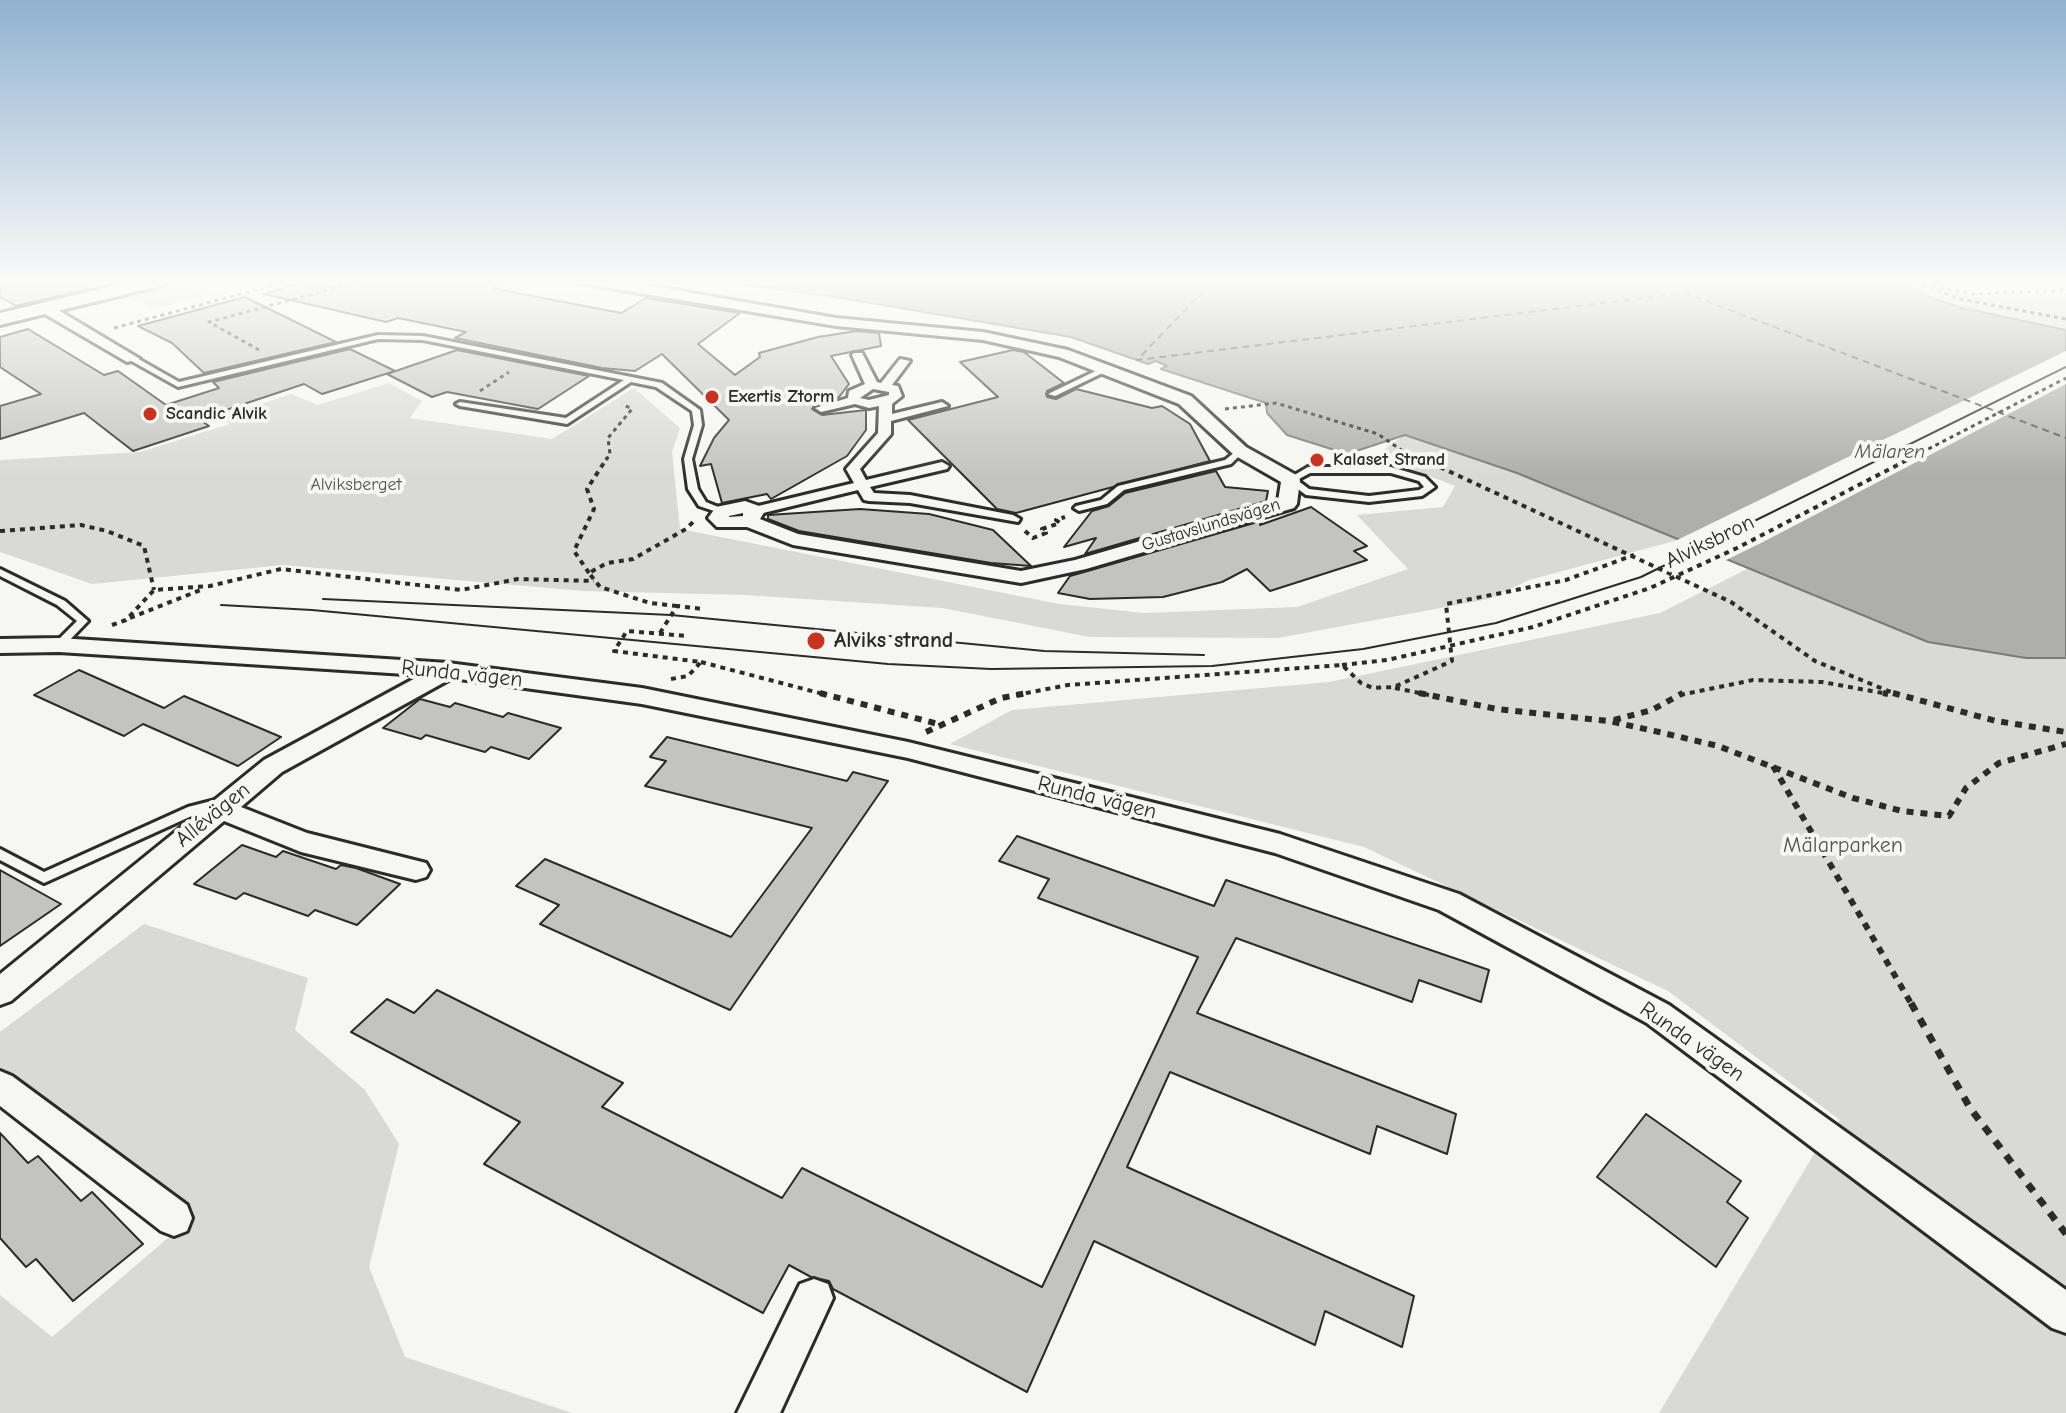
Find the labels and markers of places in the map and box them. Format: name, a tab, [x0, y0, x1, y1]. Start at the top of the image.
place label: Exertis Ztorm	[728, 386, 834, 408]
marker: Exertis Ztorm	[703, 388, 721, 406]
place label: Scandic Alvik	[166, 403, 267, 425]
marker: Scandic Alvik	[141, 405, 159, 423]
place label: Kalaset Strand	[1333, 449, 1445, 471]
marker: Kalaset Strand	[1308, 451, 1326, 469]
place label: Alviks strand	[834, 628, 953, 654]
marker: Alviks strand	[805, 630, 827, 652]

